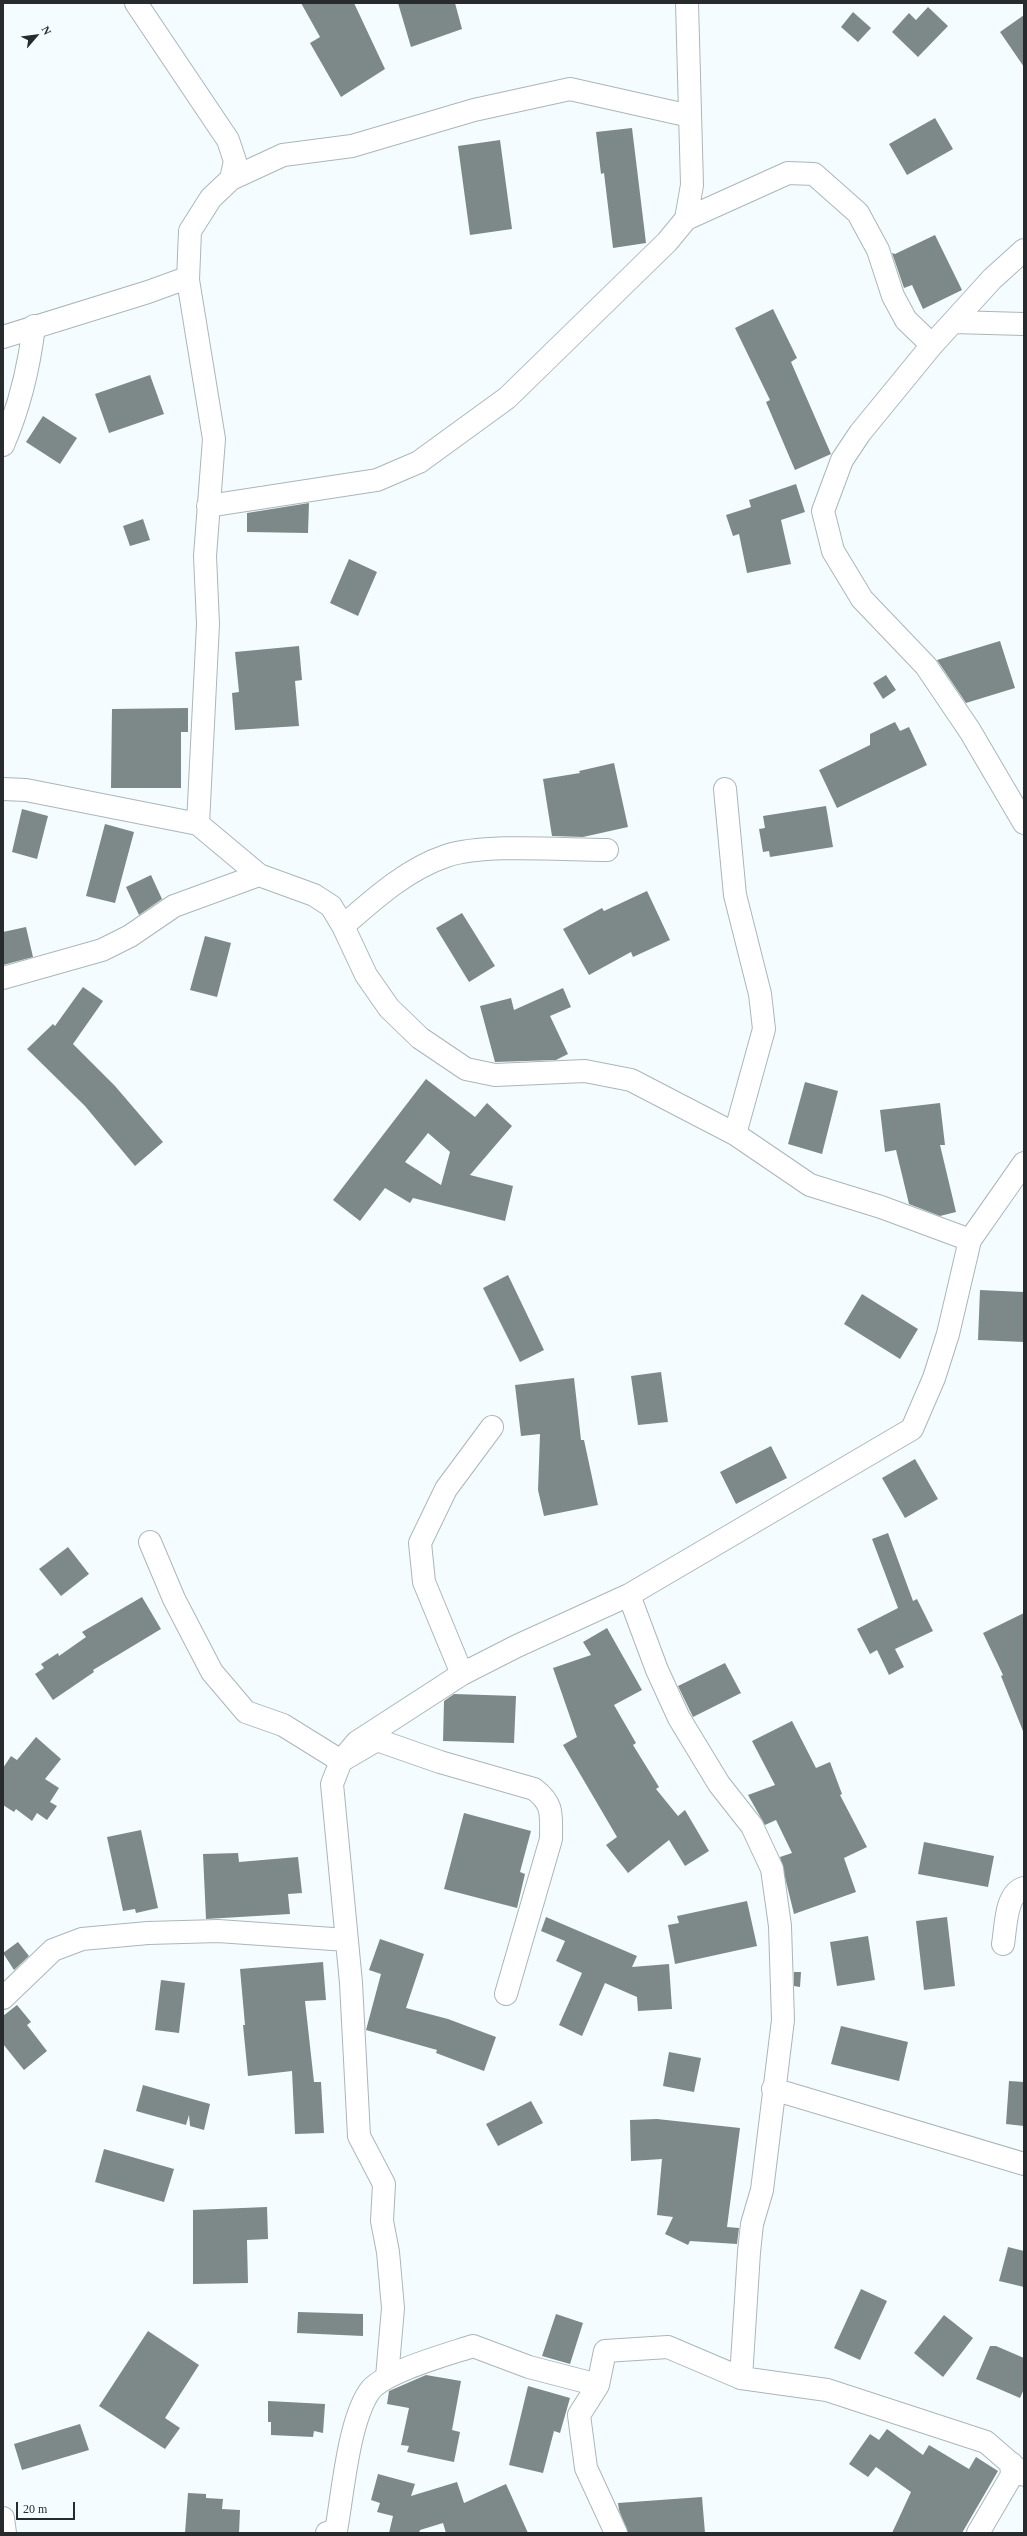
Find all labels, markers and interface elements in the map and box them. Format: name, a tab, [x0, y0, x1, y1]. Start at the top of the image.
north arrow	[16, 16, 56, 56]
text: N	[39, 24, 54, 37]
scale bar	[18, 2494, 77, 2520]
text: 20 m	[23, 2502, 47, 2516]

